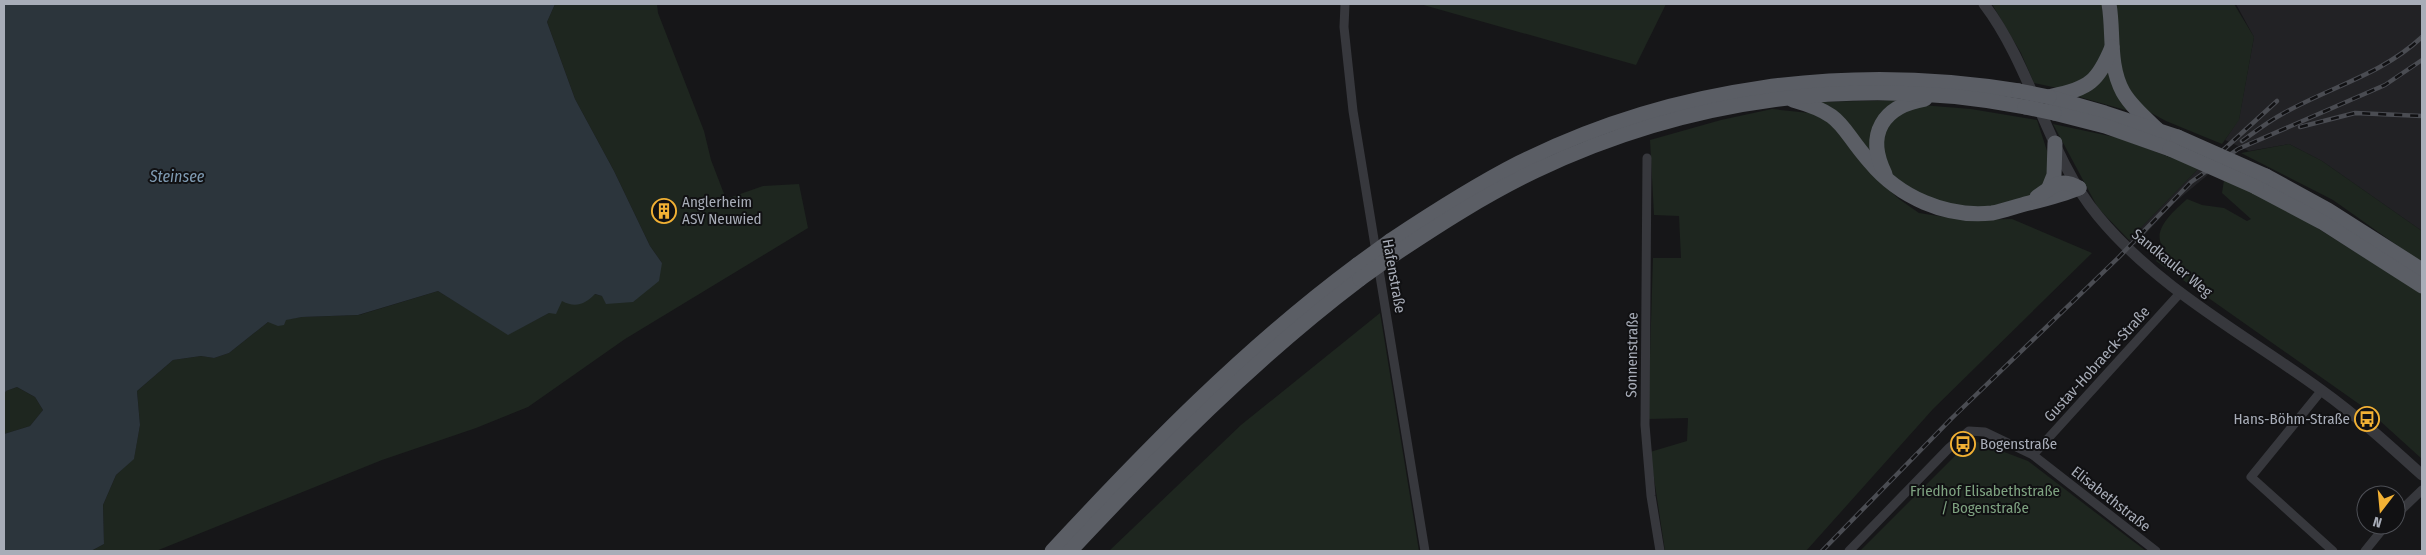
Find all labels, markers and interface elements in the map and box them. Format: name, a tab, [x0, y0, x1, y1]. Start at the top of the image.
water label: Steinsee	[149, 167, 205, 186]
place label: Anglerheim ASV Neuwied	[682, 193, 762, 228]
building icon: Anglerheim ASV Neuwied	[651, 198, 677, 224]
street label: Sandkauler Weg	[2128, 225, 2216, 301]
street label: Hafenstraße	[1379, 237, 1409, 315]
street label: Gustav-Hobraeck-Straße	[2040, 303, 2154, 425]
street label: Sonnenstraße	[1622, 312, 1642, 398]
bus stop icon: Hans-Böhm-Straße	[2354, 406, 2380, 432]
place label: Hans-Böhm-Straße	[2233, 410, 2350, 428]
bus stop icon: Bogenstraße	[1950, 431, 1976, 457]
place label: Bogenstraße	[1980, 435, 2057, 453]
street label: Elisabethstraße	[2068, 463, 2154, 535]
park label: Friedhof Elisabethstraße / Bogenstraße	[1910, 482, 2060, 517]
north arrow	[2356, 485, 2406, 535]
text: N	[2371, 513, 2384, 531]

